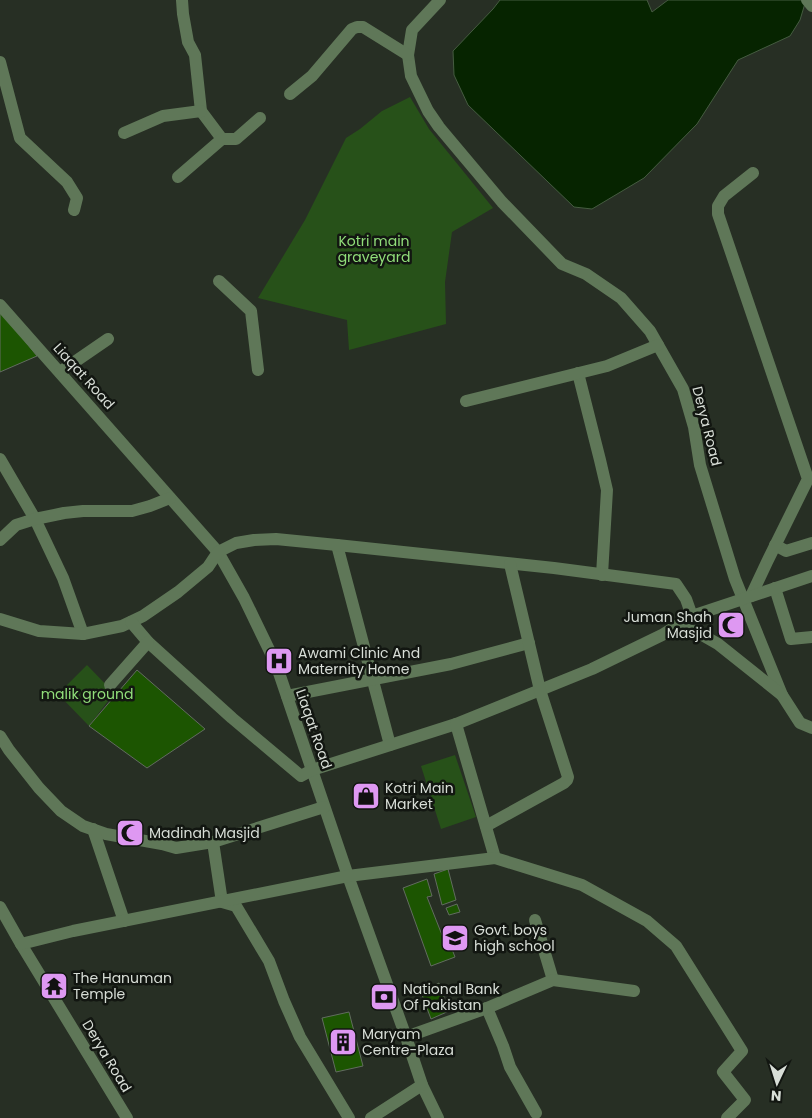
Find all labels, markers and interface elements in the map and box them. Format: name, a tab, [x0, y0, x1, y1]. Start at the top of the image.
park label: Kotri main graveyard	[338, 231, 410, 267]
street label: Liaqat Road	[49, 338, 119, 414]
street label: Derya Road	[687, 384, 727, 468]
place label: Juman Shah Masjid	[623, 607, 712, 643]
mosque icon: Juman Shah Masjid	[716, 610, 746, 640]
place label: Awami Clinic And Maternity Home	[298, 643, 420, 679]
hospital icon: Awami Clinic And Maternity Home	[264, 646, 294, 676]
park label: malik ground	[41, 684, 133, 704]
street label: Liaqat Road	[291, 686, 337, 772]
place label: Kotri Main Market	[385, 778, 454, 814]
shop icon: Kotri Main Market	[351, 781, 381, 811]
mosque icon: Madinah Masjid	[115, 818, 145, 848]
place label: Madinah Masjid	[149, 823, 260, 843]
place label: Govt. boys high school	[474, 920, 555, 956]
school or university icon: Govt. boys high school	[440, 923, 470, 953]
place label: The Hanuman Temple	[73, 968, 172, 1004]
temple icon: The Hanuman Temple	[39, 971, 69, 1001]
place label: National Bank Of Pakistan	[403, 979, 500, 1015]
bank icon: National Bank Of Pakistan	[369, 982, 399, 1012]
street label: Derya Road	[77, 1016, 137, 1096]
place label: Maryam Centre-Plaza	[362, 1024, 454, 1060]
building icon: Maryam Centre-Plaza	[328, 1027, 358, 1057]
north arrow	[752, 1058, 802, 1108]
text: N	[770, 1086, 782, 1106]

